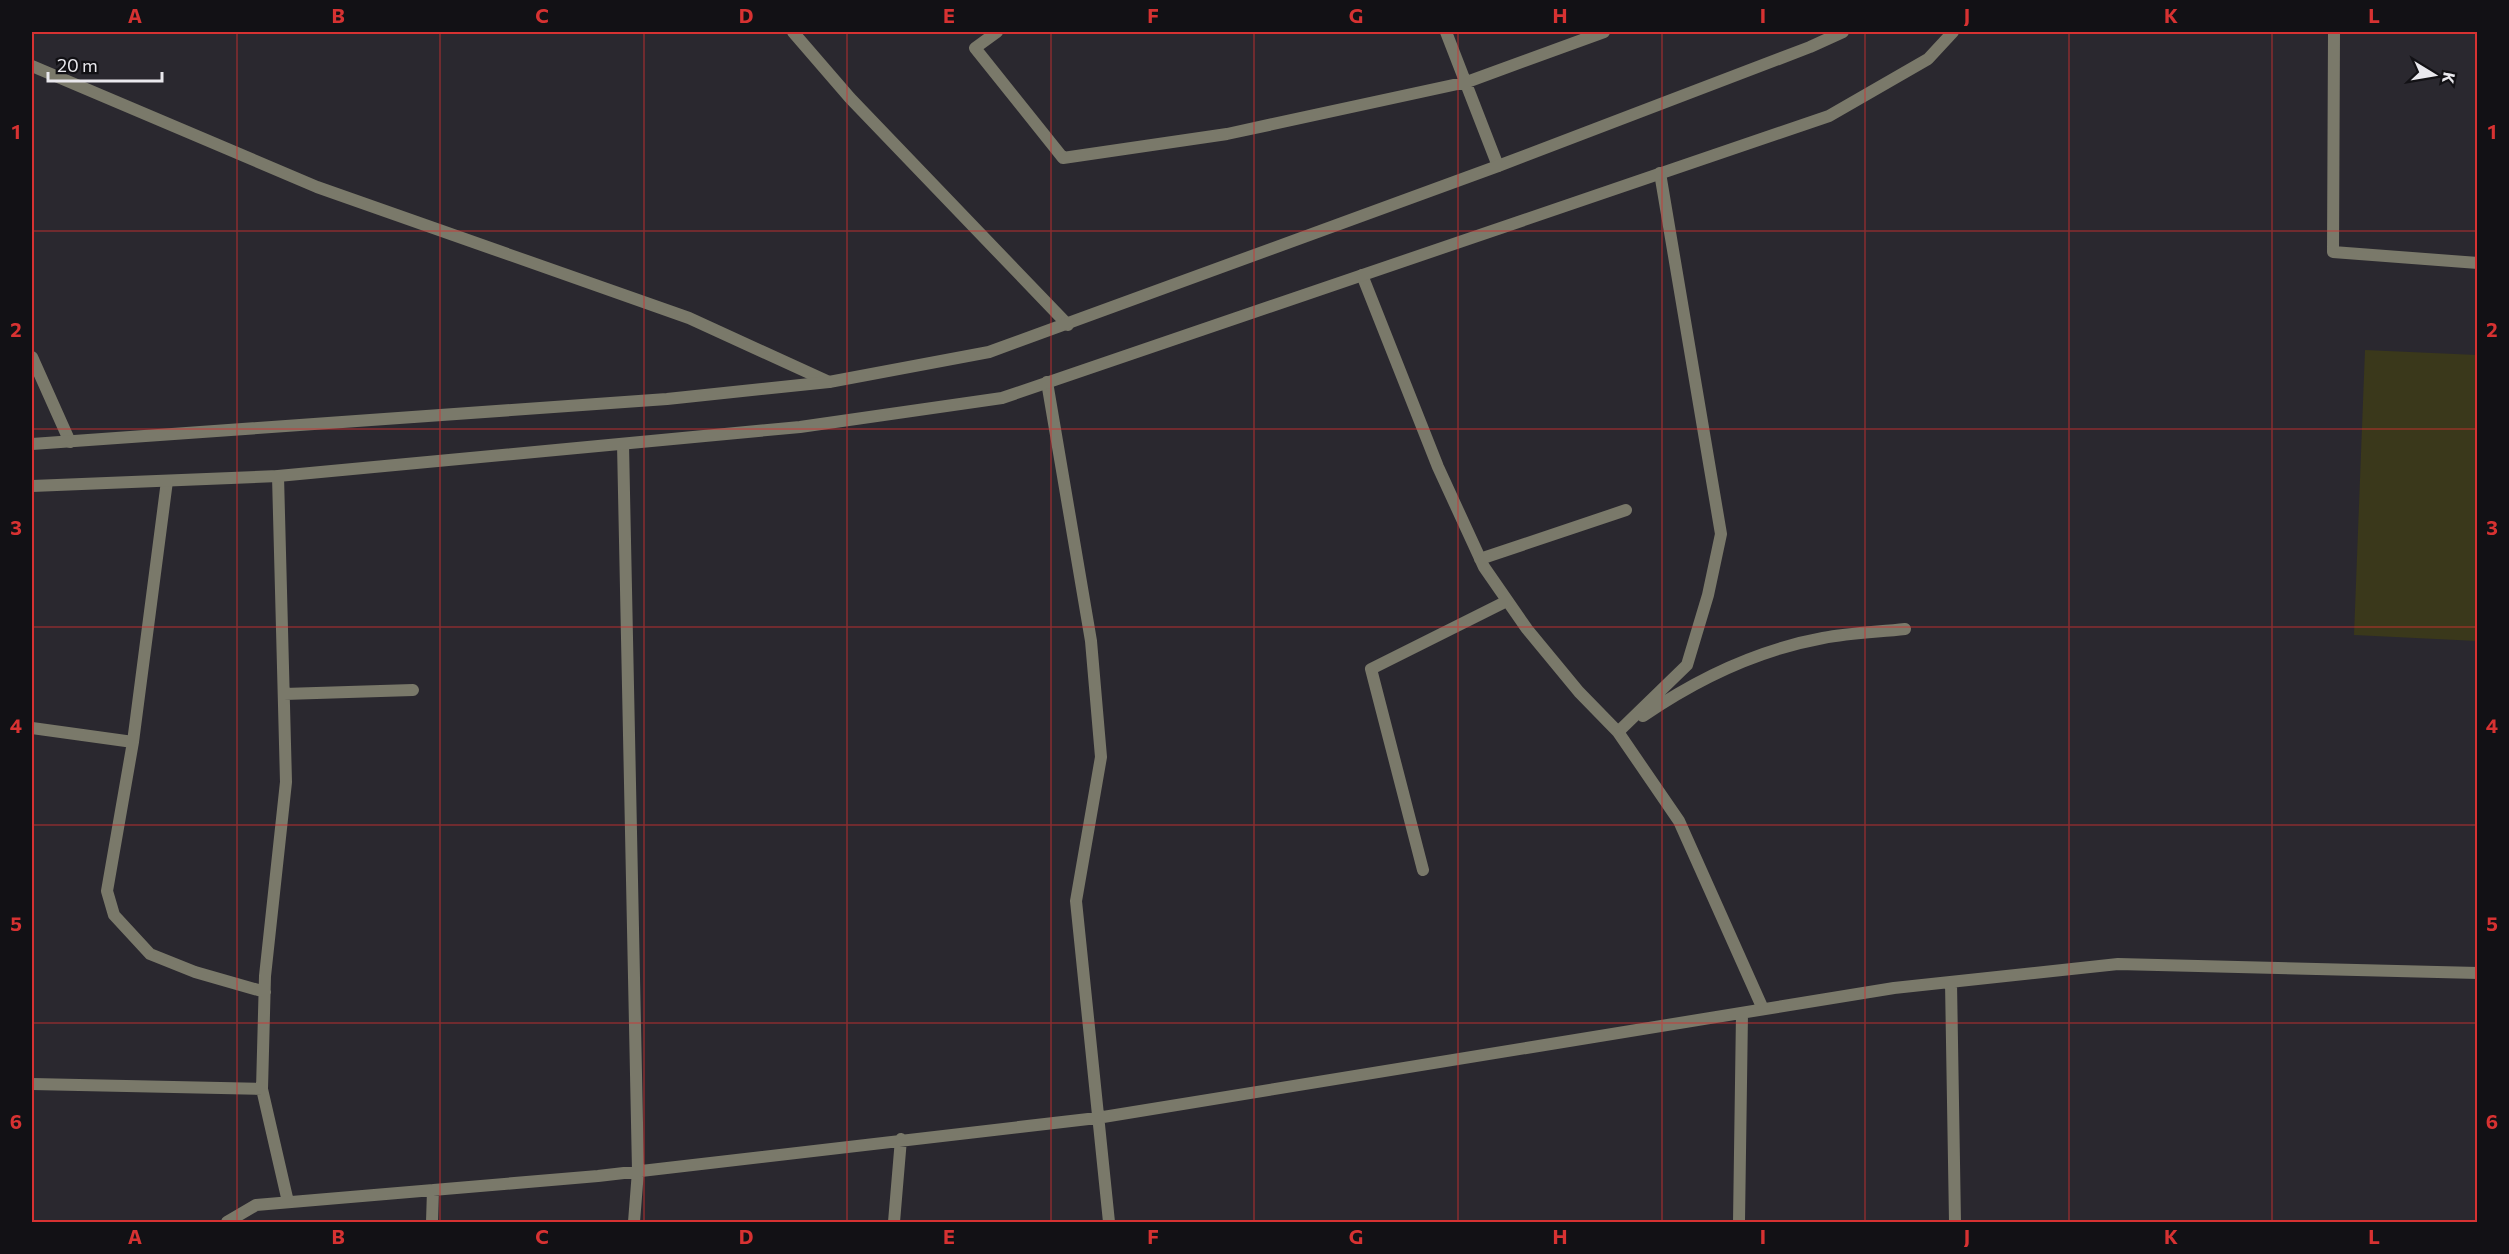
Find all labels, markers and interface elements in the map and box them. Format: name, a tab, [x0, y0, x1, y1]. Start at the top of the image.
text: A	[128, 3, 142, 27]
text: B	[331, 3, 345, 27]
text: C	[535, 3, 549, 27]
text: D	[739, 3, 753, 27]
text: E	[943, 3, 955, 27]
text: F	[1147, 3, 1159, 27]
text: G	[1349, 3, 1363, 27]
text: H	[1553, 3, 1568, 27]
text: I	[1760, 3, 1766, 27]
text: J	[1964, 3, 1970, 27]
text: K	[2164, 3, 2178, 27]
text: L	[2368, 3, 2380, 27]
scale bar	[48, 45, 162, 83]
north arrow	[2404, 45, 2464, 105]
text: 20 m	[57, 54, 98, 76]
text: K	[2439, 71, 2460, 85]
text: 1	[11, 119, 21, 143]
text: 1	[2487, 119, 2497, 143]
text: 2	[10, 317, 22, 341]
text: 2	[2486, 317, 2498, 341]
text: 3	[10, 515, 22, 539]
text: 3	[2486, 515, 2498, 539]
text: 4	[10, 713, 22, 737]
text: 4	[2486, 713, 2498, 737]
text: 5	[10, 911, 22, 935]
text: 5	[2486, 911, 2498, 935]
text: 6	[10, 1109, 22, 1133]
text: 6	[2486, 1109, 2498, 1133]
text: A	[128, 1224, 142, 1248]
text: B	[331, 1224, 345, 1248]
text: C	[535, 1224, 549, 1248]
text: D	[739, 1224, 753, 1248]
text: E	[943, 1224, 955, 1248]
text: F	[1147, 1224, 1159, 1248]
text: G	[1349, 1224, 1363, 1248]
text: H	[1553, 1224, 1568, 1248]
text: I	[1760, 1224, 1766, 1248]
text: J	[1964, 1224, 1970, 1248]
text: K	[2164, 1224, 2178, 1248]
text: L	[2368, 1224, 2380, 1248]

